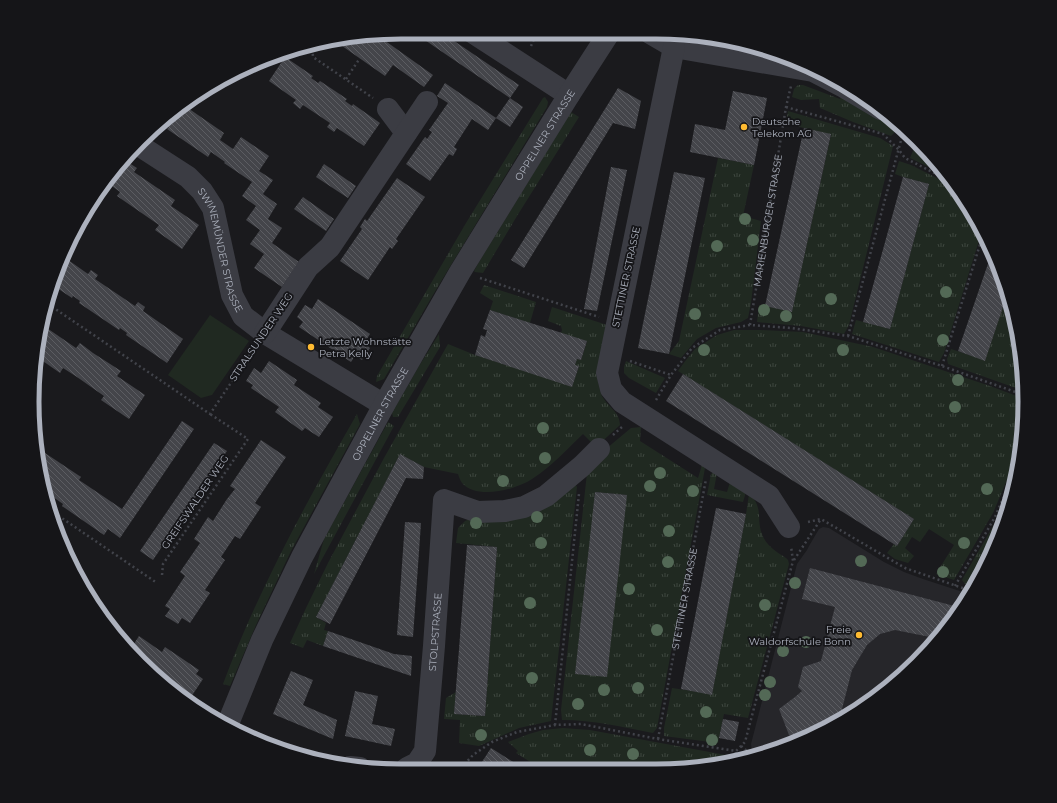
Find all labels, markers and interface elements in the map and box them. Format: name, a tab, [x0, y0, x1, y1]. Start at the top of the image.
street label: OPPELNER STRASSE	[511, 86, 578, 183]
place label: Deutsche Telekom AG	[752, 115, 812, 140]
marker: Deutsche Telekom AG	[739, 122, 749, 132]
street label: MARIENBURGER STRASSE	[750, 153, 785, 288]
street label: SWINEMÜNDER STRASSE	[195, 185, 246, 315]
street label: STETTINER STRASSE	[609, 225, 643, 329]
street label: STRALSUNDER WEG	[226, 290, 296, 384]
place label: Letzte Wohnstätte Petra Kelly	[319, 335, 411, 360]
marker: Letzte Wohnstätte Petra Kelly	[306, 342, 316, 352]
street label: OPPELNER STRASSE	[349, 364, 411, 463]
street label: GREIFSWALDER WEG	[159, 452, 231, 552]
street label: STETTINER STRASSE	[668, 546, 700, 650]
street label: STOLPSTRASSE	[425, 592, 444, 672]
place label: Freie Waldorfschule Bonn	[749, 623, 851, 648]
marker: Freie Waldorfschule Bonn	[854, 630, 864, 640]

